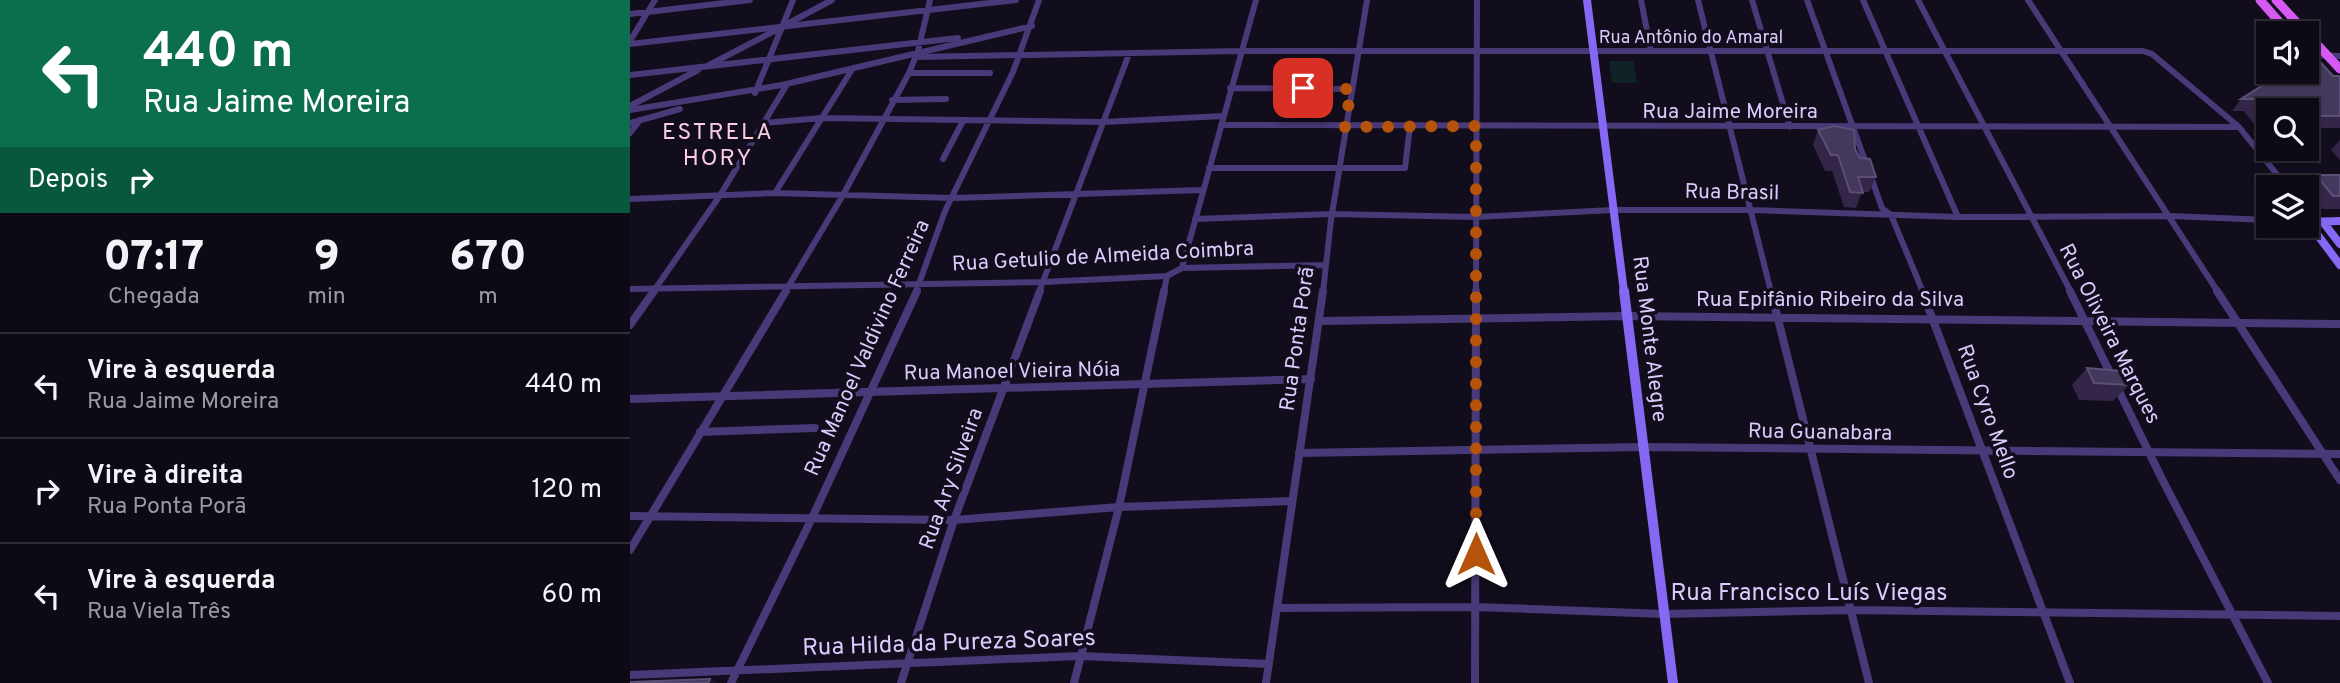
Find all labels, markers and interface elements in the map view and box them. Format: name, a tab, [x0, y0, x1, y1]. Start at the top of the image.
map controls	[2256, 21, 2319, 238]
button: sound	[2256, 21, 2319, 84]
text: 440 m	[143, 23, 293, 85]
street label: Rua Antônio do Amaral	[1599, 27, 1783, 50]
icon: left	[28, 28, 119, 119]
pin	[1273, 58, 1333, 118]
icon: arrive	[1284, 69, 1322, 107]
text: Rua Jaime Moreira	[143, 84, 410, 124]
button: search	[2256, 98, 2319, 161]
street label: Rua Jaime Moreira	[1642, 99, 1818, 126]
district label: ESTRELA HORY	[662, 119, 774, 174]
icon: right	[122, 161, 160, 199]
text: Depois	[28, 164, 108, 197]
button: layers	[2256, 175, 2319, 238]
street label: Rua Brasil	[1684, 179, 1780, 207]
street label: Rua Manoel Valdivino Ferreira	[799, 216, 937, 480]
text: 07:17	[103, 232, 204, 285]
text: 9	[314, 232, 340, 285]
text: 670	[449, 232, 527, 285]
street label: Rua Getulio de Almeida Coimbra	[951, 236, 1255, 278]
street label: Rua Oliveira Marques	[2052, 239, 2166, 429]
street label: Rua Monte Alegre	[1625, 254, 1673, 424]
street label: Rua Ponta Porã	[1275, 265, 1321, 413]
text: Chegada	[108, 283, 200, 312]
text: min	[308, 283, 346, 312]
text: m	[478, 283, 498, 312]
street label: Rua Epifânio Ribeiro da Silva	[1696, 287, 1964, 314]
street label: Rua Cyro Mello	[1950, 341, 2024, 483]
text: Vire à esquerda	[87, 355, 275, 388]
street label: Rua Manoel Vieira Nóia	[903, 357, 1121, 387]
icon: left	[28, 367, 66, 405]
text: 440 m	[525, 369, 602, 402]
text: Rua Jaime Moreira	[87, 388, 279, 417]
street label: Rua Ary Silveira	[914, 404, 990, 554]
street label: Rua Guanabara	[1748, 418, 1892, 448]
text: Vire à direita	[87, 460, 243, 493]
icon: right	[28, 472, 66, 510]
text: 120 m	[532, 474, 602, 507]
text: Rua Ponta Porã	[87, 493, 246, 522]
position arrow	[1439, 517, 1513, 591]
text: Vire à esquerda	[87, 565, 275, 598]
icon: left	[28, 577, 66, 615]
text: 60 m	[542, 579, 602, 612]
street label: Rua Francisco Luís Viegas	[1671, 579, 1947, 609]
text: Rua Viela Três	[87, 598, 231, 627]
street label: Rua Hilda da Pureza Soares	[802, 624, 1096, 664]

